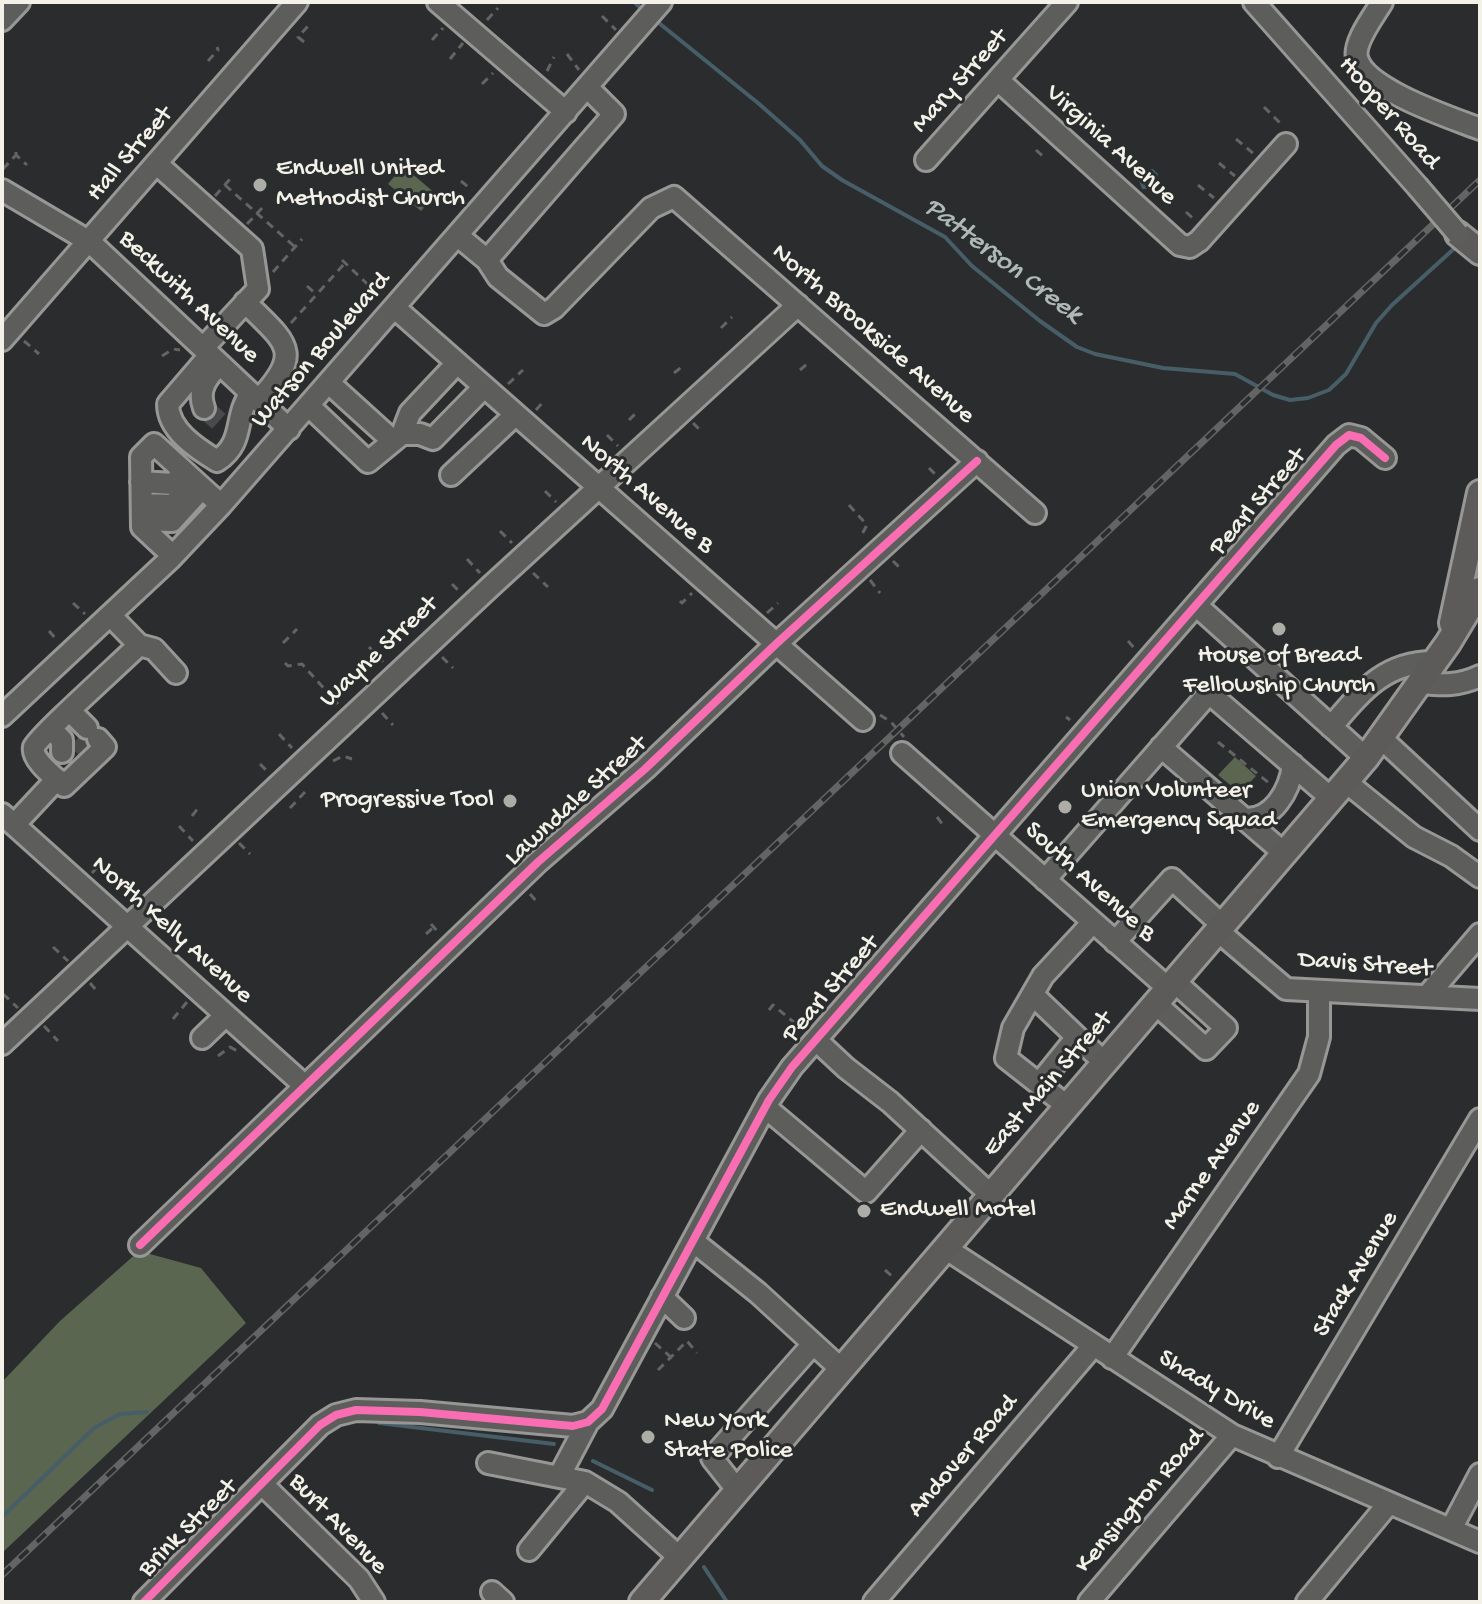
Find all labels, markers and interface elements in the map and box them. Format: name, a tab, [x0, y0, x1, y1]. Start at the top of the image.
street label: Mary Street	[906, 23, 1016, 141]
street label: Hooper Road	[1330, 51, 1446, 177]
street label: Virginia Avenue	[1038, 79, 1182, 213]
street label: Hall Street	[81, 101, 181, 209]
place label: Endwell United Methodist Church	[276, 154, 465, 216]
marker: Endwell United Methodist Church	[251, 176, 269, 194]
water label: Patterson Creek	[916, 192, 1088, 332]
street label: Beckwith Avenue	[111, 225, 265, 371]
street label: North Brookside Avenue	[764, 238, 980, 432]
street label: Watson Boulevard	[246, 266, 398, 436]
street label: North Avenue B	[572, 428, 720, 562]
street label: Pearl Street	[1204, 443, 1314, 563]
street label: Wayne Street	[314, 590, 446, 716]
marker: House of Bread Fellowship Church	[1270, 620, 1288, 638]
place label: House of Bread Fellowship Church	[1183, 641, 1375, 702]
street label: Lawndale Street	[499, 730, 655, 874]
place label: Union Volunteer Emergency Squad	[1081, 776, 1276, 838]
place label: Progressive Tool	[321, 785, 494, 817]
marker: Progressive Tool	[501, 792, 519, 810]
marker: Union Volunteer Emergency Squad	[1056, 798, 1074, 816]
street label: South Avenue B	[1017, 816, 1161, 950]
street label: North Kelly Avenue	[84, 850, 258, 1012]
street label: Pearl Street	[777, 930, 887, 1050]
street label: Davis Street	[1297, 946, 1433, 986]
street label: East Main Street	[977, 1006, 1121, 1164]
street label: Marne Avenue	[1157, 1095, 1269, 1237]
place label: Endwell Motel	[880, 1195, 1036, 1227]
marker: Endwell Motel	[855, 1202, 873, 1220]
street label: Stack Avenue	[1307, 1206, 1407, 1344]
street label: Shady Drive	[1152, 1344, 1280, 1438]
street label: Andover Road	[902, 1389, 1026, 1525]
place label: New York State Police	[664, 1406, 793, 1468]
street label: Kensington Road	[1070, 1423, 1212, 1581]
marker: New York State Police	[639, 1428, 657, 1446]
street label: Burt Avenue	[281, 1468, 393, 1582]
street label: Brink Street	[133, 1473, 245, 1585]

